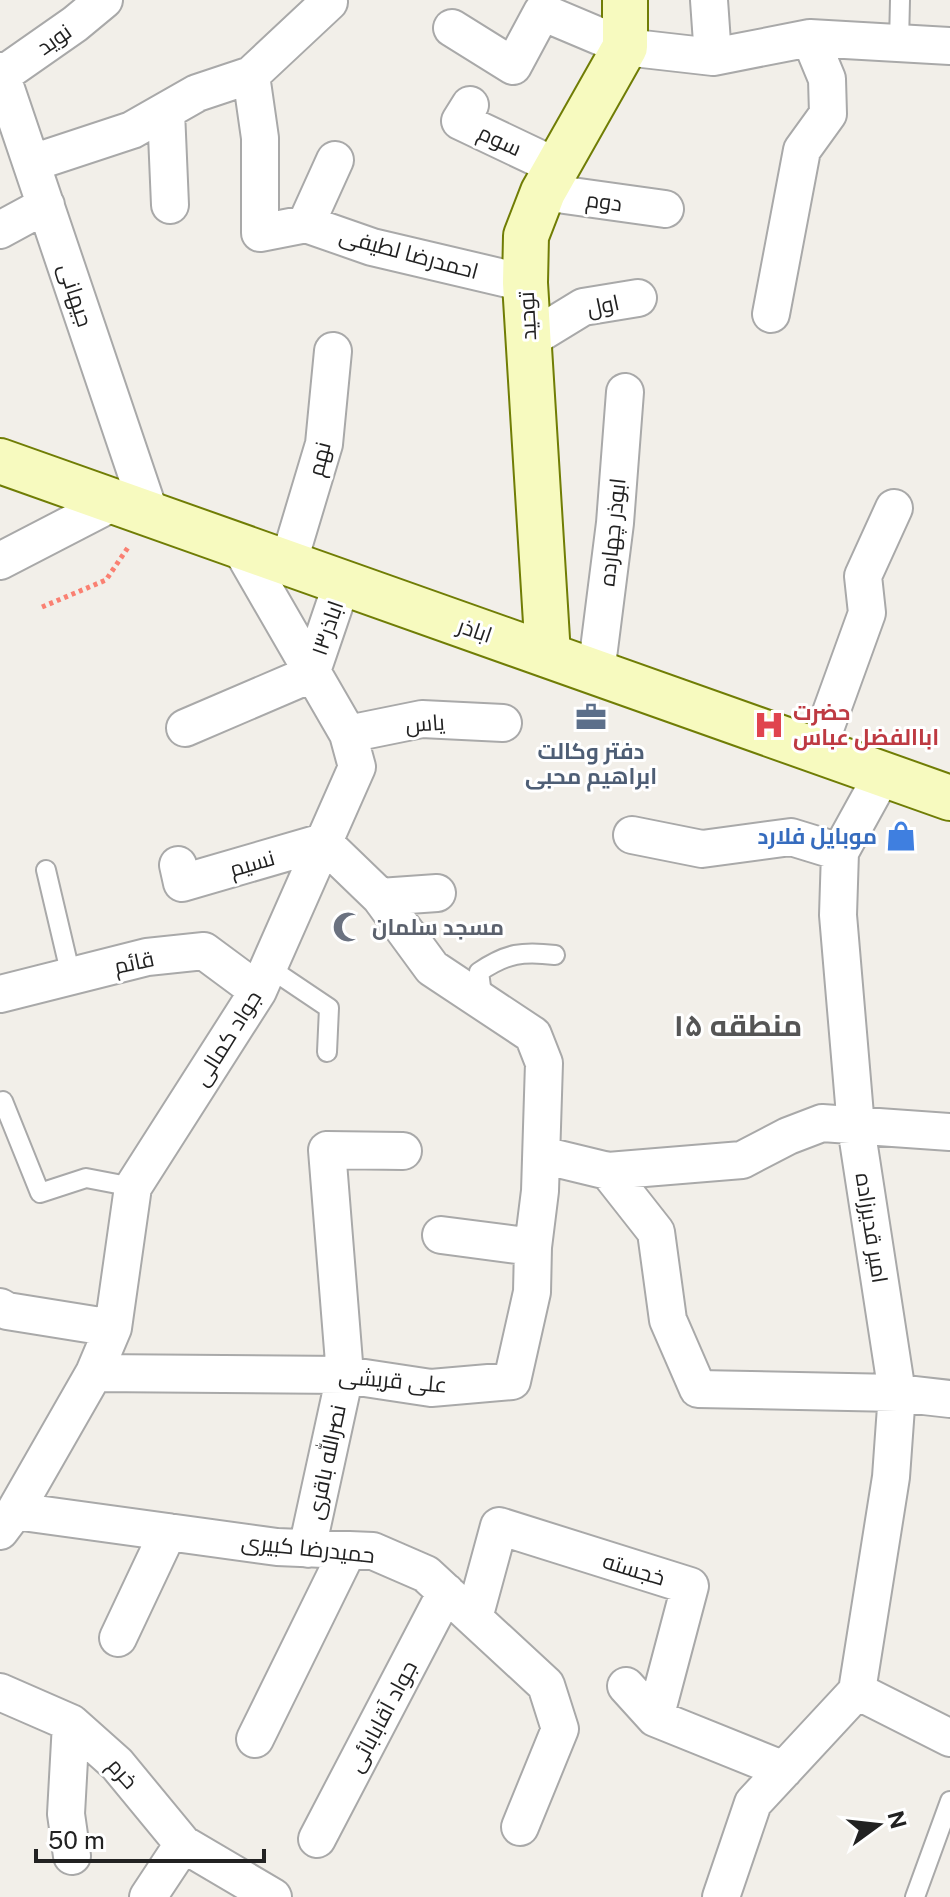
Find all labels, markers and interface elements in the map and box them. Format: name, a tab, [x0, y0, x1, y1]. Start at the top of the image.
street label: نوید	[32, 18, 76, 60]
street label: سوم	[473, 119, 526, 164]
street label: دوم	[584, 186, 624, 219]
street label: احمدرضا لطیفی	[336, 222, 481, 285]
street label: جیهانی	[53, 260, 98, 330]
street label: اول	[584, 289, 622, 321]
street label: توحید	[513, 291, 541, 341]
street label: نهم	[302, 439, 339, 480]
street label: ابوذر چهارده	[593, 477, 633, 588]
street label: اباذر۱۳	[306, 597, 348, 659]
street label: اباذر	[452, 611, 496, 648]
place label: حضرت اباالفضل عباس	[793, 699, 939, 751]
office icon: دفتر وکالت ابراهیم محبی	[574, 700, 608, 734]
hospital icon: حضرت اباالفضل عباس	[752, 708, 786, 742]
street label: یاس	[405, 709, 446, 738]
place label: دفتر وکالت ابراهیم محبی	[525, 738, 657, 792]
shop icon: موبایل فلارد	[884, 819, 918, 853]
place label: موبایل فلارد	[758, 823, 877, 850]
street label: نسیم	[226, 844, 278, 885]
mosque icon: مسجد سلمان	[331, 910, 365, 944]
place label: مسجد سلمان	[372, 914, 504, 940]
street label: قائم	[112, 945, 157, 982]
street label: جواد کمالی	[188, 986, 267, 1091]
district label: منطقه ۱۵	[674, 1007, 802, 1043]
street label: امیر قدیرزاده	[850, 1171, 894, 1285]
street label: علی قریشی	[338, 1362, 448, 1399]
street label: نصرالله باقری	[300, 1402, 351, 1522]
street label: حمیدرضا کبیری	[240, 1528, 376, 1568]
street label: خجسته	[600, 1547, 668, 1591]
street label: جواد آقابابائی	[342, 1656, 423, 1777]
street label: خرم	[100, 1752, 144, 1796]
north arrow	[838, 1785, 918, 1865]
text: N	[883, 1808, 912, 1832]
scale bar	[36, 1813, 264, 1863]
text: 50 m	[48, 1826, 105, 1854]

